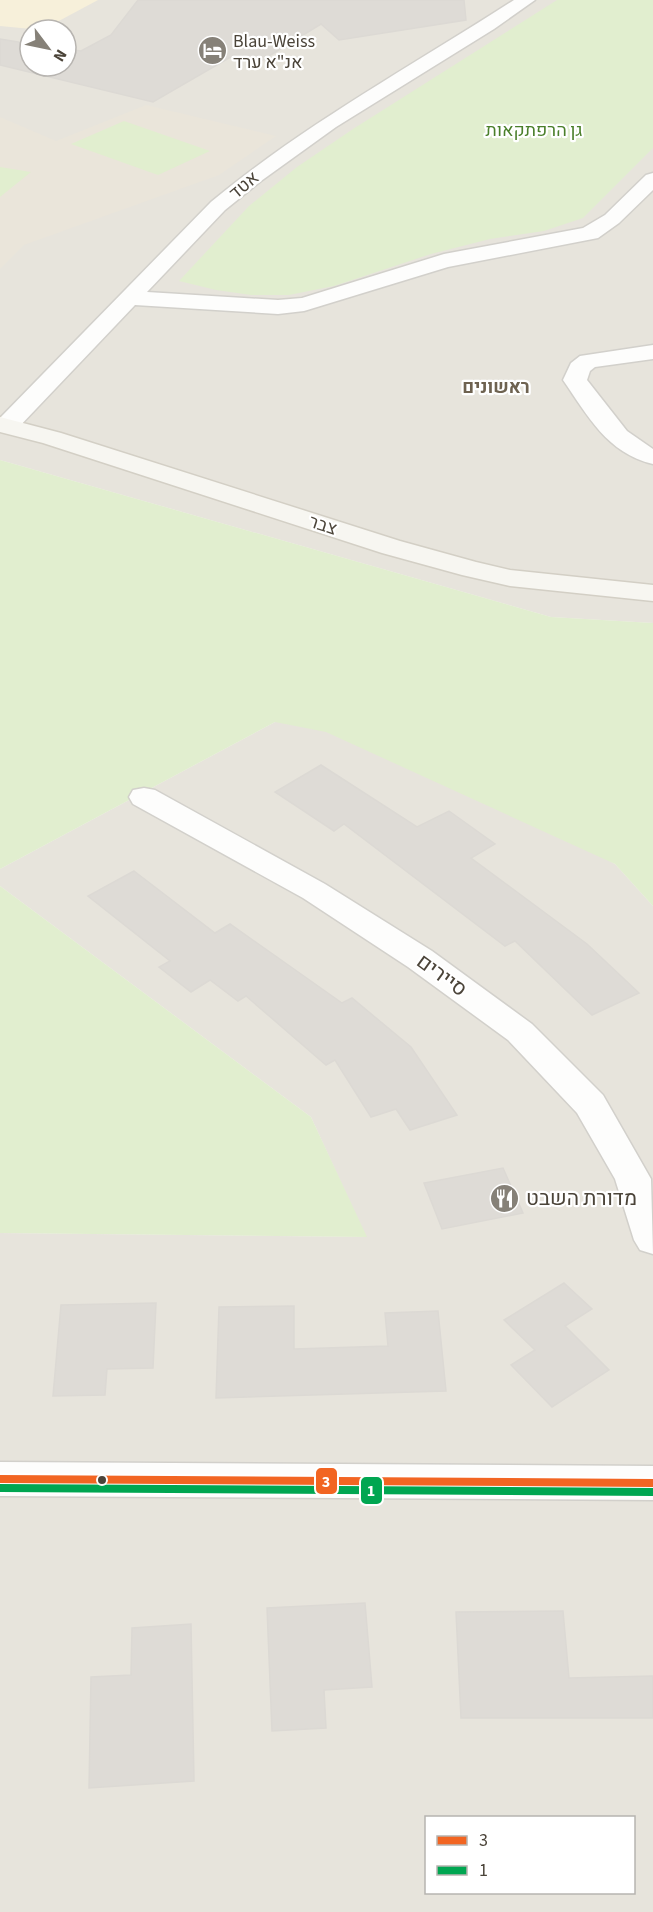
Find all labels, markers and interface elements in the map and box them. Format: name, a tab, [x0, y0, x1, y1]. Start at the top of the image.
north arrow	[18, 18, 78, 78]
place label: Blau-Weiss אנ"א ערד	[233, 29, 315, 75]
hotel icon: Blau-Weiss אנ"א ערד	[196, 35, 228, 67]
text: N	[48, 45, 72, 66]
park label: גן הרפתקאות	[486, 118, 583, 143]
street label: אטד	[224, 166, 265, 205]
district label: ראשונים	[462, 375, 530, 400]
street label: צבר	[306, 509, 340, 542]
street label: סיירים	[411, 946, 473, 1004]
restaurant icon: מדורת השבט	[489, 1182, 521, 1214]
place label: מדורת השבט	[526, 1183, 637, 1213]
line badge: 3	[315, 1467, 338, 1495]
text: 3	[322, 1471, 330, 1493]
unlabelled marker	[96, 1474, 108, 1486]
line badge: 1	[360, 1476, 383, 1505]
text: 1	[367, 1480, 375, 1502]
legend	[425, 1816, 635, 1894]
text: 3	[479, 1828, 488, 1853]
text: 1	[479, 1858, 488, 1883]

